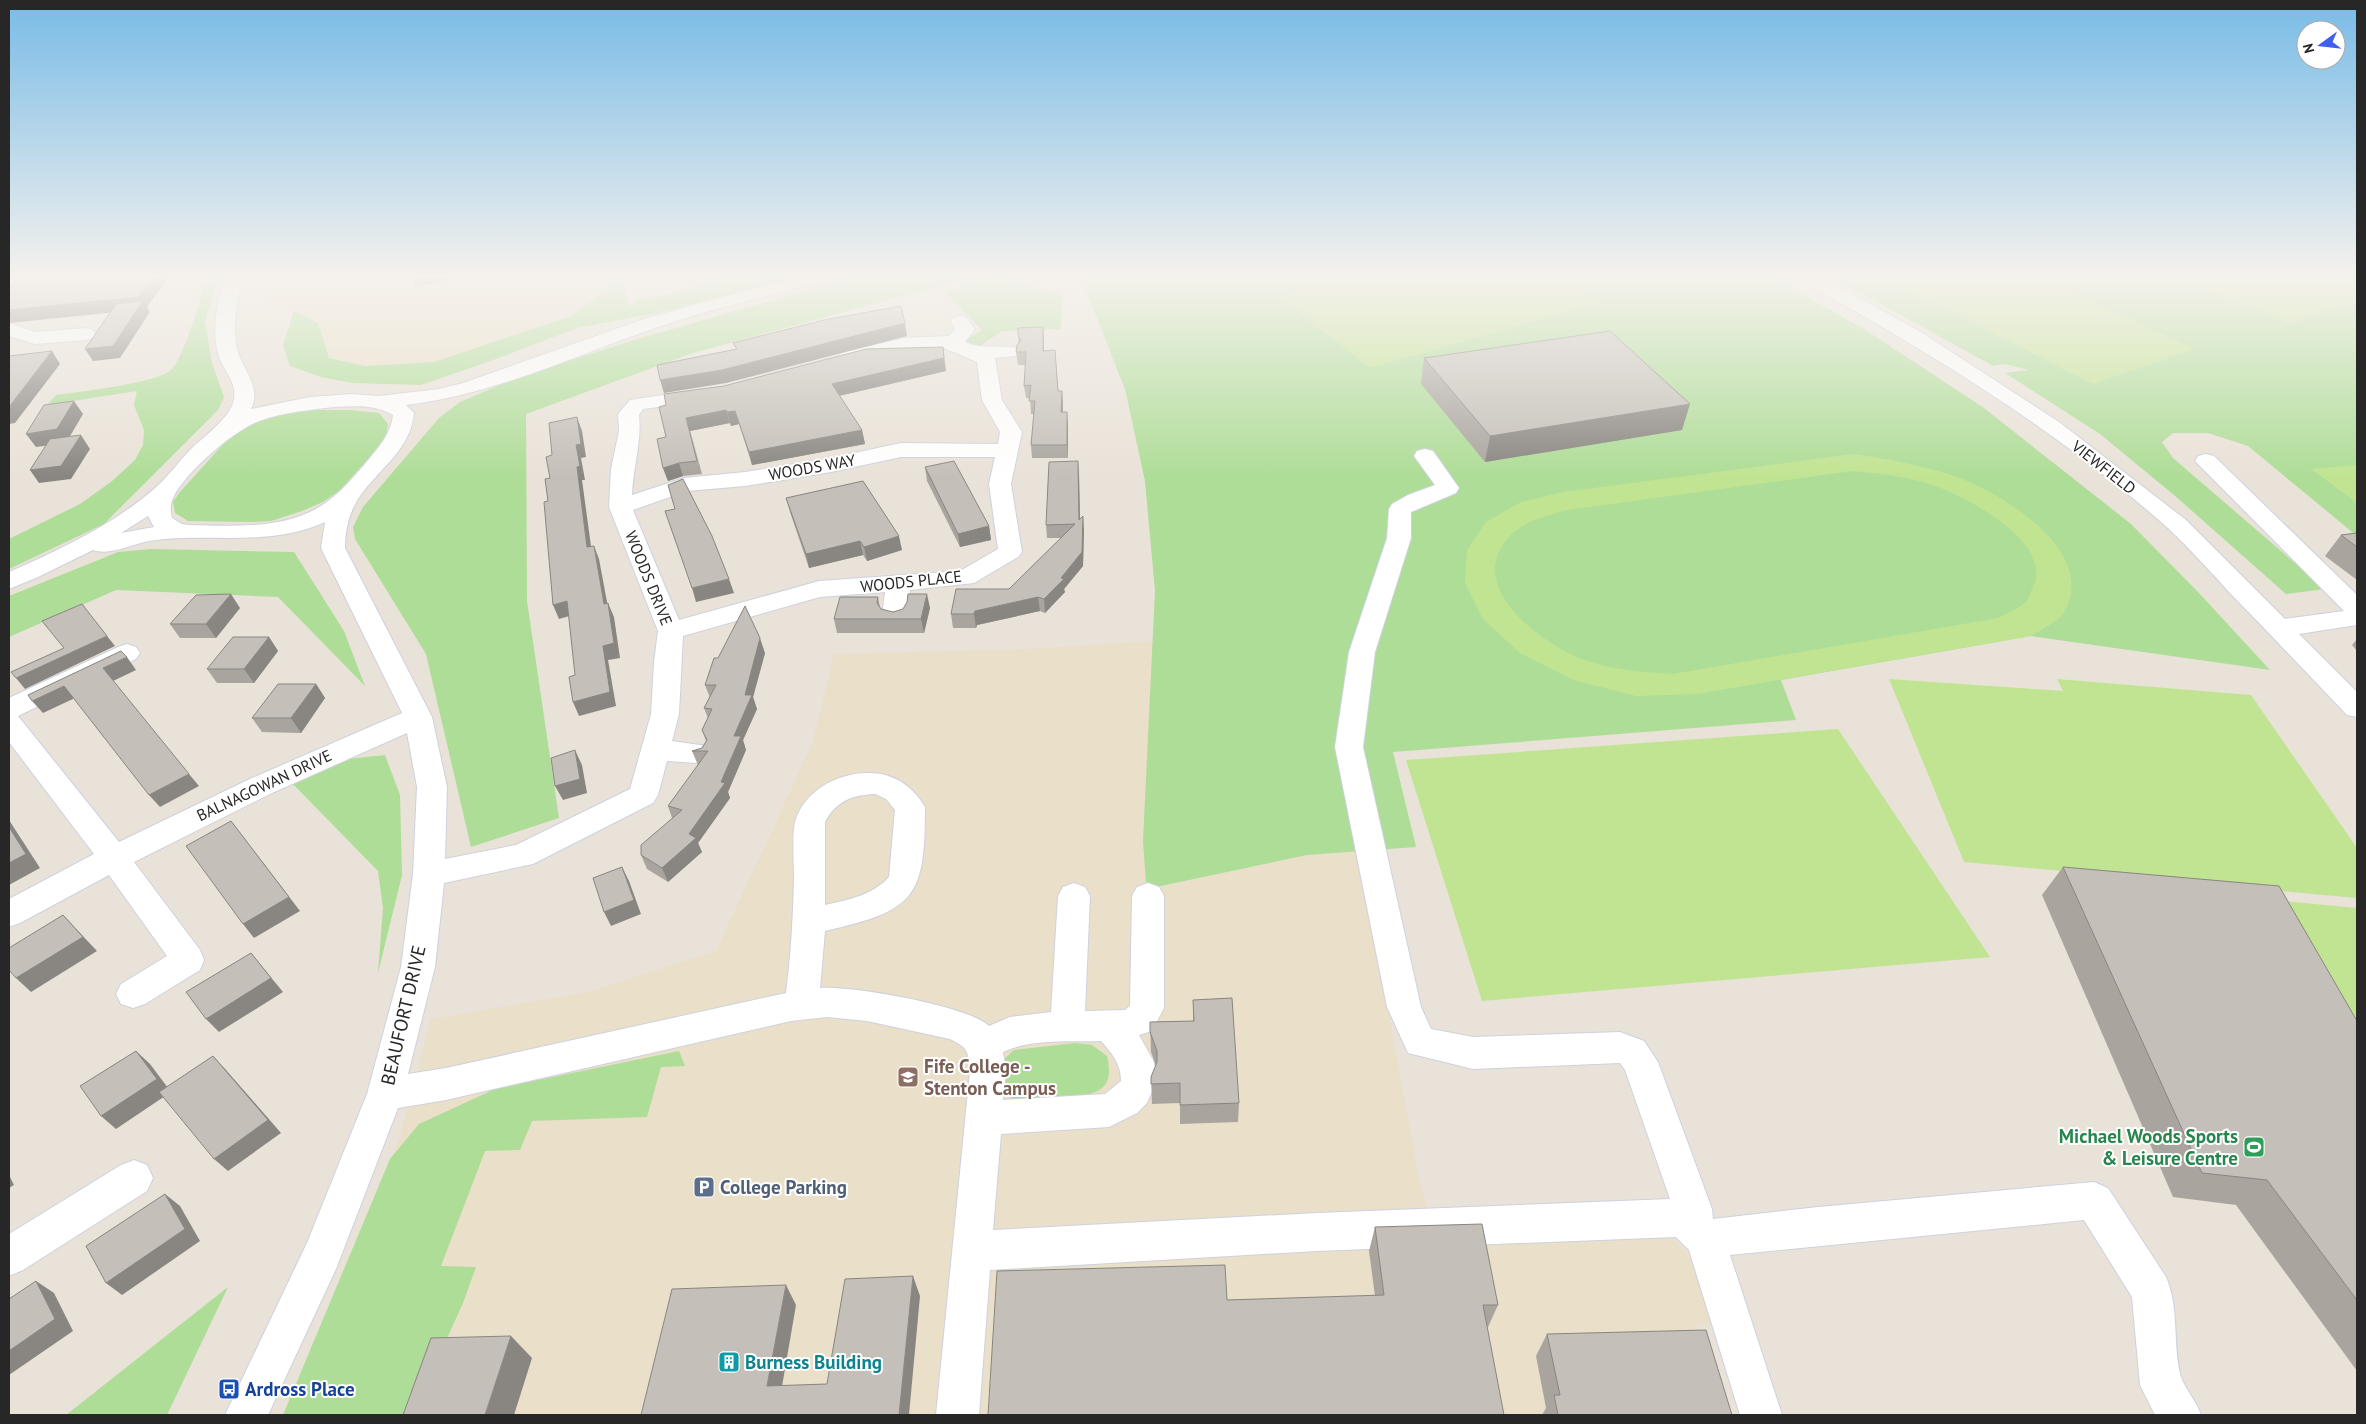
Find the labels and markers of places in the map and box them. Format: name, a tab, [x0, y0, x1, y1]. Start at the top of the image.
place label: Fife College - Stenton Campus	[924, 1054, 1056, 1100]
school or university icon: Fife College - Stenton Campus	[896, 1065, 920, 1089]
place label: Michael Woods Sports & Leisure Centre	[2059, 1124, 2238, 1170]
sports icon: Michael Woods Sports & Leisure Centre	[2242, 1135, 2266, 1159]
parking icon: College Parking	[692, 1175, 716, 1199]
place label: College Parking	[720, 1175, 847, 1199]
building icon: Burness Building	[717, 1350, 741, 1374]
place label: Burness Building	[745, 1350, 882, 1374]
bus stop icon: Ardross Place	[217, 1377, 241, 1401]
place label: Ardross Place	[245, 1377, 355, 1401]

